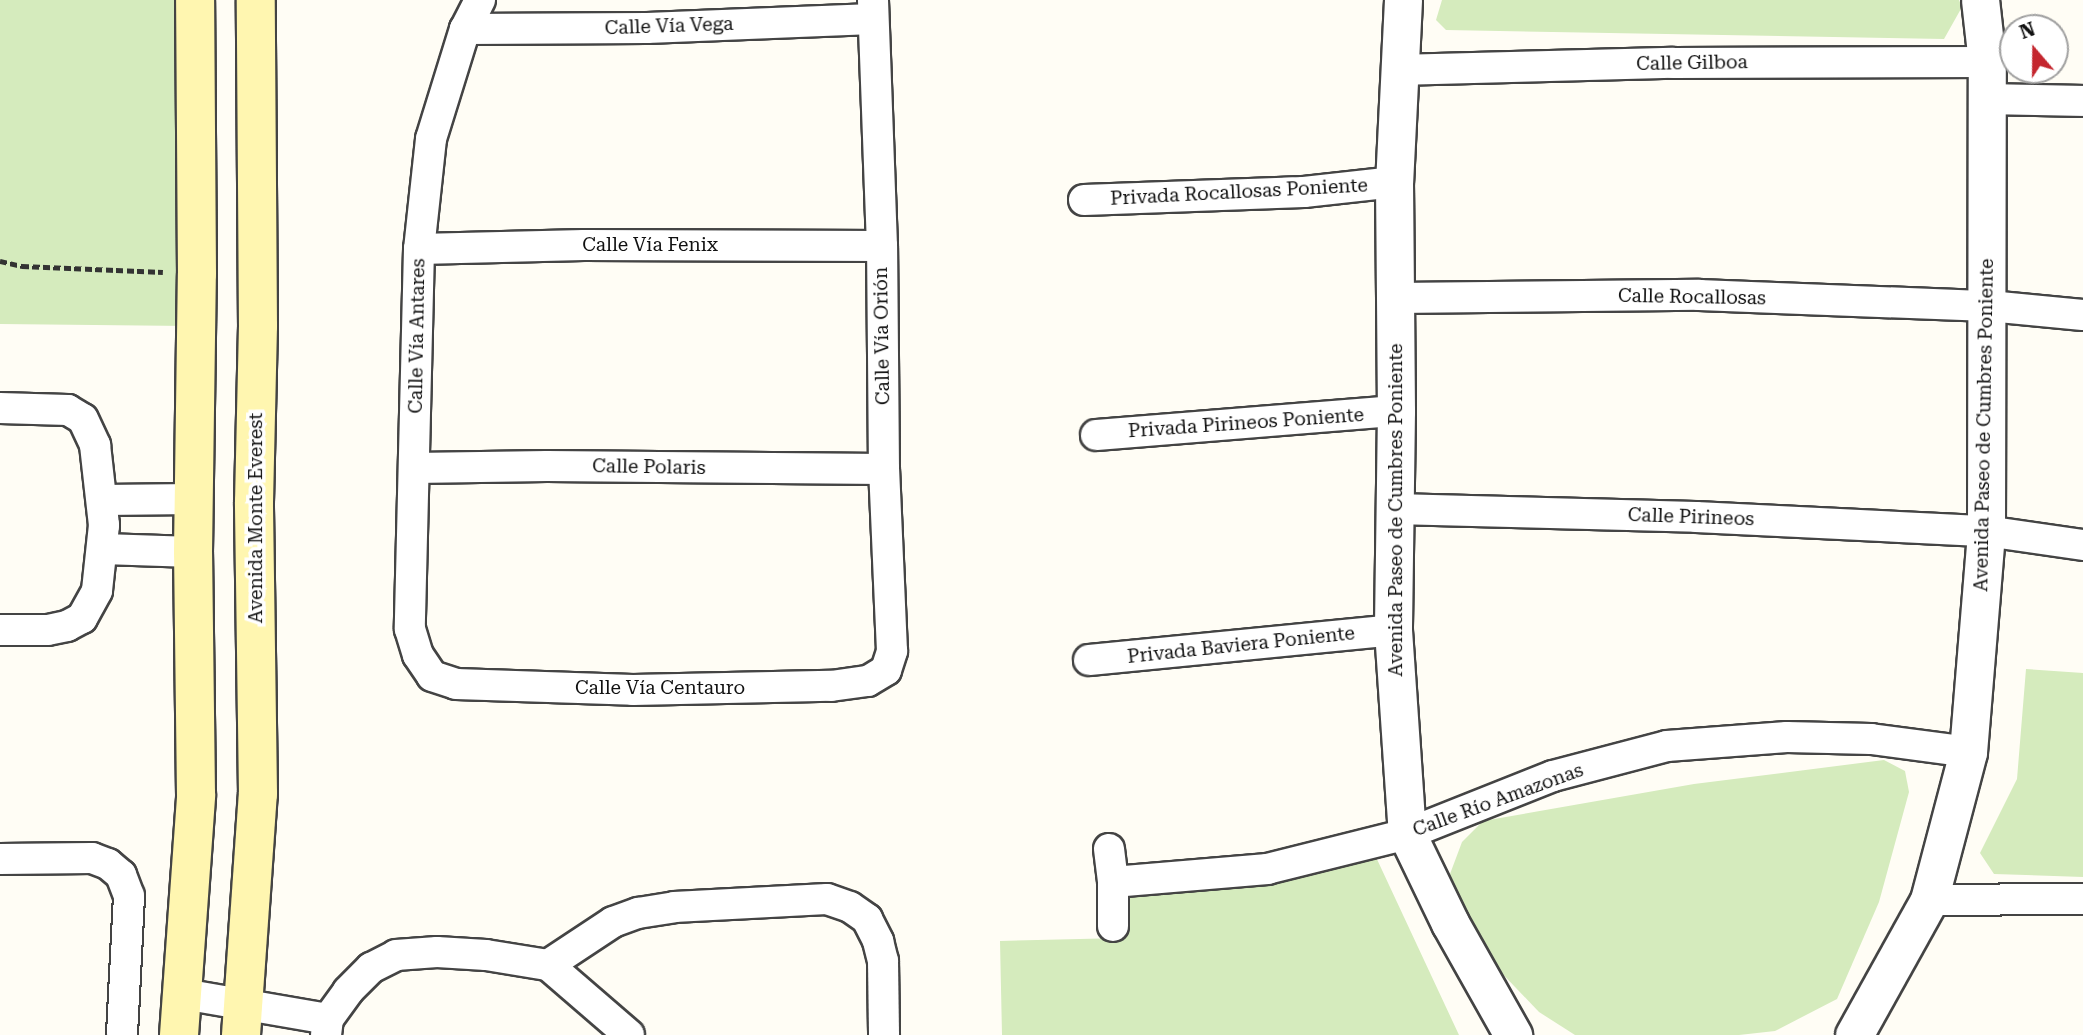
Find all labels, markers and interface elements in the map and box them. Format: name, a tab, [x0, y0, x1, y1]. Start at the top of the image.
street label: Calle Vía Vega	[604, 12, 734, 40]
north arrow	[1999, 14, 2069, 84]
text: N	[2017, 17, 2038, 44]
street label: Calle Gilboa	[1636, 51, 1748, 75]
street label: Privada Rocallosas Poniente	[1110, 174, 1368, 210]
street label: Calle Vía Fenix	[582, 234, 718, 256]
street label: Calle Vía Antares	[404, 258, 430, 414]
street label: Avenida Paseo de Cumbres Poniente	[1970, 258, 1998, 592]
street label: Calle Vía Orión	[869, 267, 895, 405]
street label: Calle Rocallosas	[1618, 284, 1766, 310]
street label: Avenida Paseo de Cumbres Poniente	[1385, 343, 1407, 677]
street label: Privada Pirineos Poniente	[1127, 403, 1365, 443]
street label: Avenida Monte Everest	[245, 413, 267, 623]
street label: Calle Polaris	[592, 455, 706, 479]
street label: Calle Pirineos	[1627, 503, 1755, 531]
street label: Privada Baviera Poniente	[1126, 622, 1356, 668]
street label: Calle Vía Centauro	[575, 677, 745, 699]
street label: Calle Río Amazonas	[1410, 759, 1586, 841]

